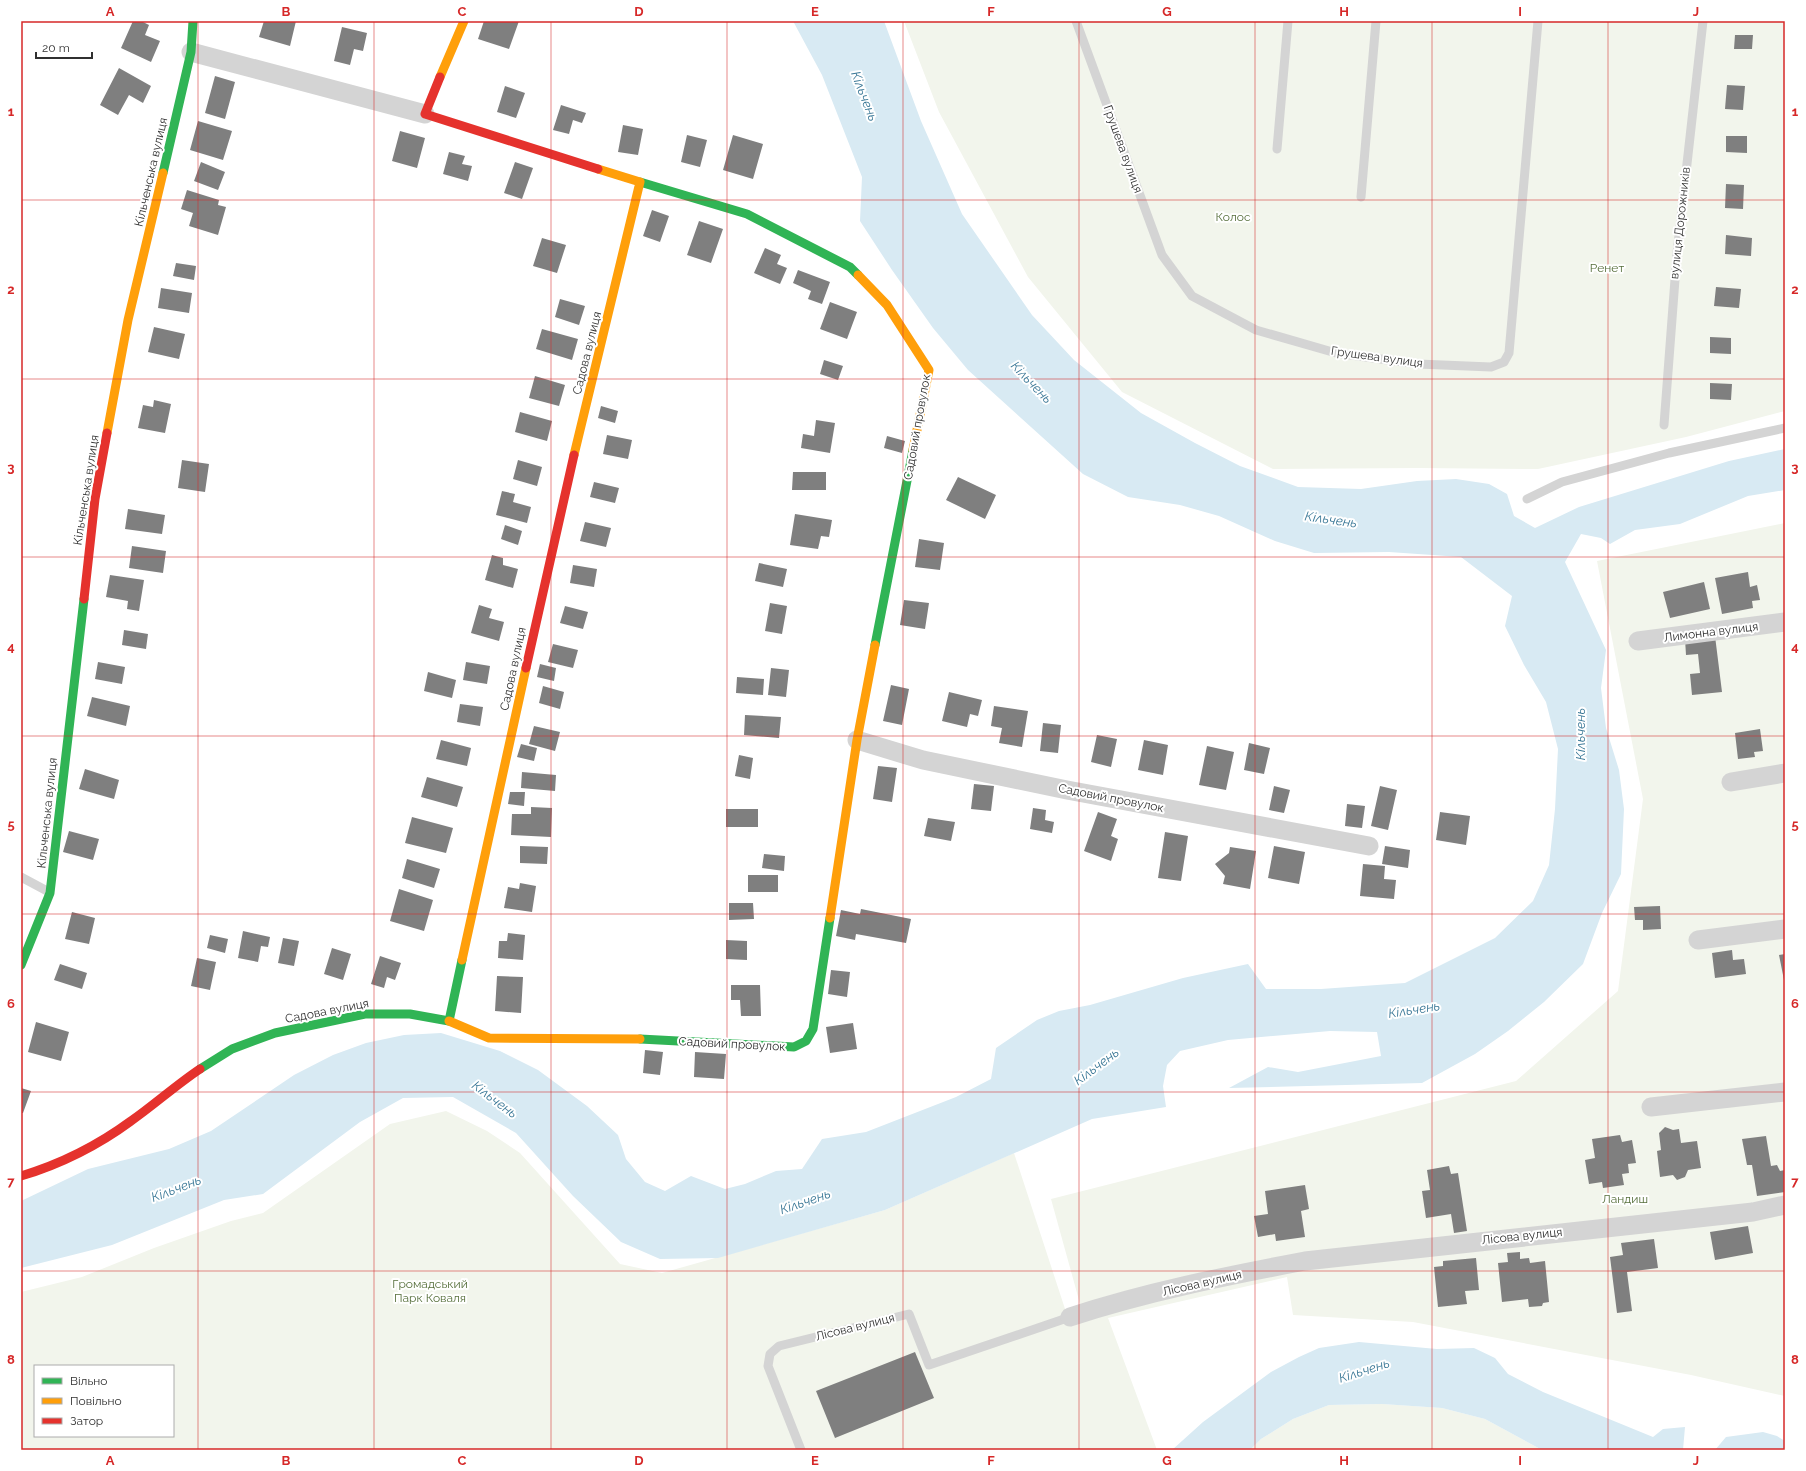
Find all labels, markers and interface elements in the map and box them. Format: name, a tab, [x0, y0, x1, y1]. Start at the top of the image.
text: A	[106, 4, 115, 19]
text: B	[282, 4, 291, 19]
text: C	[458, 4, 467, 19]
text: D	[634, 4, 644, 19]
text: E	[811, 4, 819, 19]
text: F	[987, 4, 995, 19]
text: G	[1162, 4, 1172, 19]
text: H	[1339, 4, 1349, 19]
text: I	[1518, 4, 1522, 19]
text: J	[1693, 4, 1699, 19]
scale bar	[36, 34, 92, 60]
text: 20 m	[42, 41, 70, 55]
water label: Кільчень	[848, 69, 881, 123]
street label: Грушева вулиця	[1101, 103, 1145, 195]
text: 1	[8, 104, 15, 119]
text: 1	[1792, 104, 1799, 119]
street label: Кільченська вулиця	[132, 116, 170, 228]
street label: вулиця Дорожників	[1667, 166, 1693, 280]
park label: Колос	[1216, 210, 1251, 224]
park label: Ренет	[1590, 261, 1624, 275]
text: 2	[7, 282, 15, 297]
text: 2	[1791, 282, 1799, 297]
street label: Садова вулиця	[570, 310, 604, 396]
street label: Грушева вулиця	[1330, 344, 1424, 370]
water label: Кільчень	[1008, 358, 1055, 406]
street label: Садовий провулок	[901, 373, 933, 481]
street label: Кільченська вулиця	[70, 434, 102, 546]
text: 3	[7, 460, 15, 475]
text: 3	[1791, 460, 1799, 475]
water label: Кільчень	[1304, 508, 1358, 531]
street label: Лимонна вулиця	[1663, 619, 1759, 645]
street label: Садова вулиця	[497, 626, 529, 712]
text: 4	[7, 639, 15, 654]
text: 4	[1791, 639, 1799, 654]
water label: Кільчень	[1573, 708, 1588, 760]
street label: Кільченська вулиця	[34, 757, 60, 869]
street label: Садовий провулок	[1057, 781, 1165, 815]
text: 5	[7, 817, 15, 832]
text: 5	[1791, 817, 1799, 832]
text: 6	[7, 996, 15, 1011]
street label: Садова вулиця	[284, 996, 370, 1026]
text: 6	[1791, 996, 1799, 1011]
water label: Кільчень	[1387, 998, 1441, 1021]
street label: Садовий провулок	[678, 1034, 786, 1054]
water label: Кільчень	[1071, 1045, 1122, 1088]
water label: Кільчень	[469, 1078, 520, 1121]
water label: Кільчень	[149, 1172, 203, 1205]
text: 7	[7, 1174, 15, 1189]
text: 7	[1791, 1174, 1799, 1189]
water label: Кільчень	[778, 1186, 832, 1217]
park label: Ландиш	[1602, 1192, 1648, 1206]
street label: Лісова вулиця	[1481, 1225, 1563, 1247]
street label: Лісова вулиця	[1161, 1267, 1243, 1299]
park label: Громадський Парк Коваля	[392, 1277, 468, 1305]
street label: Лісова вулиця	[814, 1310, 896, 1344]
text: 8	[7, 1352, 15, 1367]
text: 8	[1791, 1352, 1799, 1367]
water label: Кільчень	[1337, 1355, 1391, 1386]
legend	[34, 1365, 174, 1437]
text: Вільно	[70, 1374, 107, 1388]
text: Повільно	[70, 1394, 122, 1408]
text: Затор	[70, 1414, 103, 1428]
text: A	[106, 1453, 115, 1468]
text: B	[282, 1453, 291, 1468]
text: C	[458, 1453, 467, 1468]
text: D	[634, 1453, 644, 1468]
text: E	[811, 1453, 819, 1468]
text: F	[987, 1453, 995, 1468]
text: G	[1162, 1453, 1172, 1468]
text: H	[1339, 1453, 1349, 1468]
text: I	[1518, 1453, 1522, 1468]
text: J	[1693, 1453, 1699, 1468]

